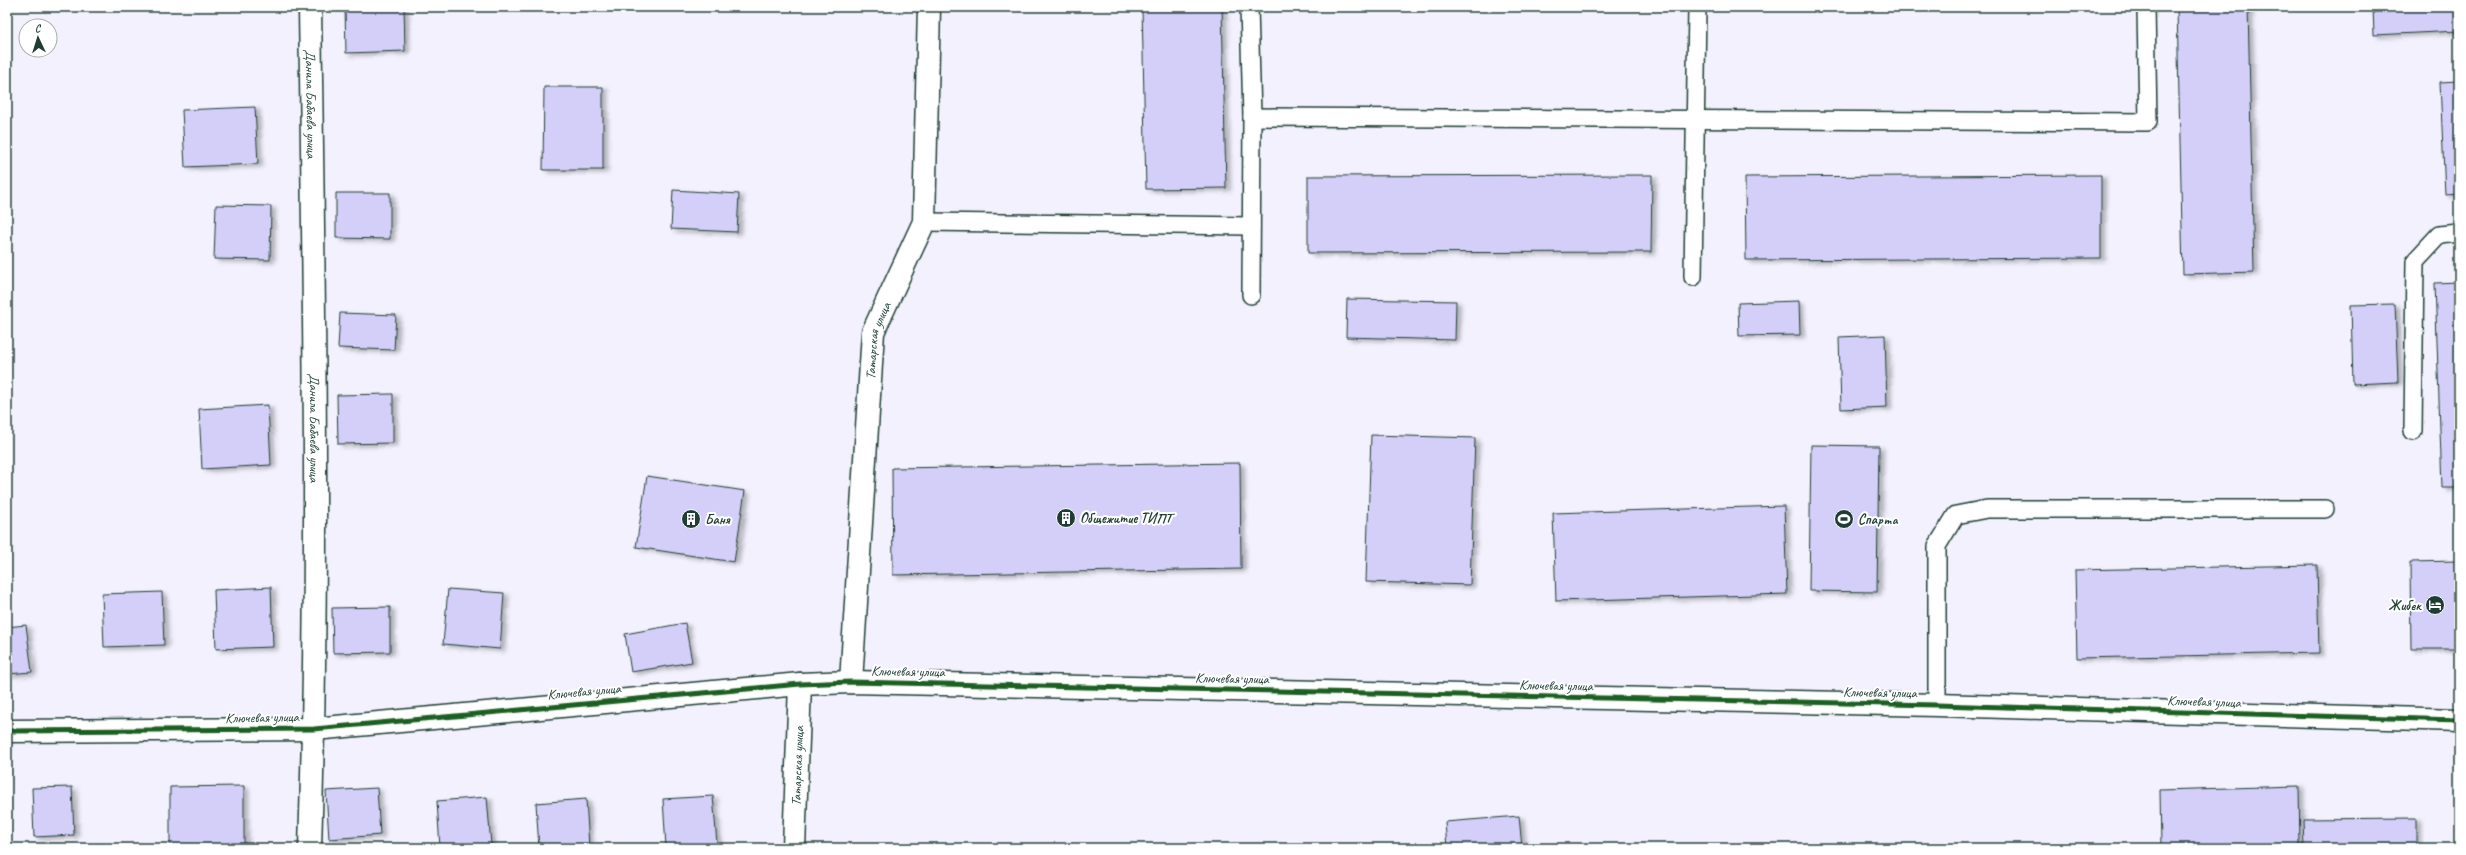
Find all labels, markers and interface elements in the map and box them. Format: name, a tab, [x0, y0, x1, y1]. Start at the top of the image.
north arrow	[18, 18, 58, 58]
text: С	[34, 21, 42, 35]
street label: Данила Бабаева улица	[302, 49, 320, 159]
street label: Татарская улица	[862, 299, 895, 380]
street label: Данила Бабаева улица	[306, 373, 323, 483]
building icon: Общежитие ТИПТ	[1055, 507, 1077, 529]
building icon: Баня	[680, 508, 702, 530]
sports icon: Спарта	[1833, 508, 1855, 530]
place label: Общежитие ТИПТ	[1080, 510, 1176, 527]
place label: Баня	[705, 511, 731, 528]
place label: Спарта	[1858, 511, 1898, 528]
hotel icon: Жибек	[2424, 594, 2446, 616]
place label: Жибек	[2389, 597, 2422, 614]
street label: Ключевая улица	[871, 662, 946, 681]
street label: Ключевая улица	[1195, 669, 1270, 688]
street label: Ключевая улица	[1519, 676, 1594, 695]
street label: Ключевая улица	[547, 680, 622, 703]
street label: Ключевая улица	[1843, 683, 1918, 702]
street label: Ключевая улица	[2167, 692, 2242, 711]
street label: Ключевая улица	[225, 708, 300, 727]
street label: Татарская улица	[788, 725, 807, 806]

